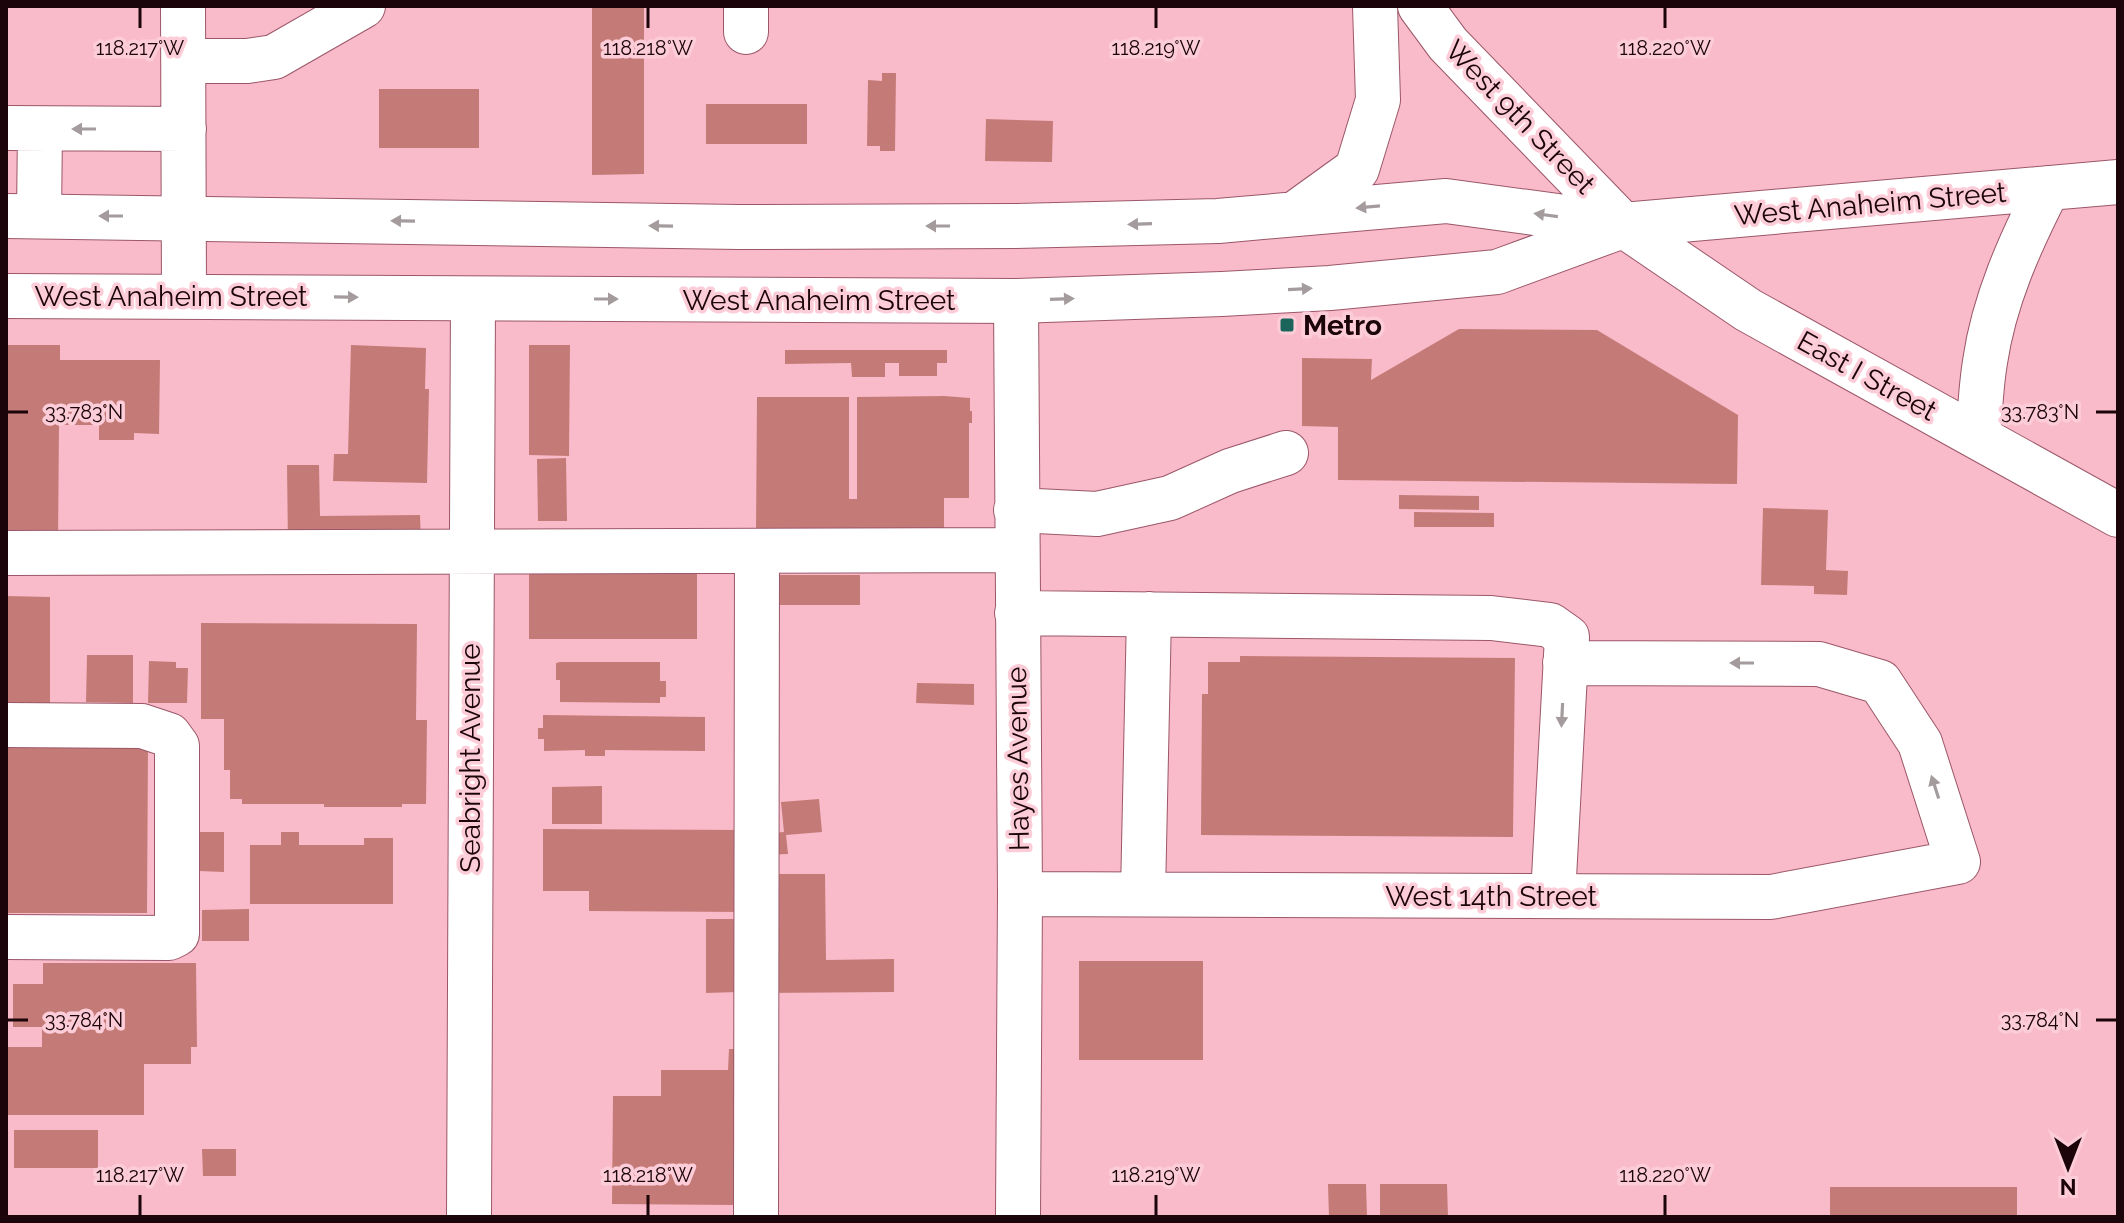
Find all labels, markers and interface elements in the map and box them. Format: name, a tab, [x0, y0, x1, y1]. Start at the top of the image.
street label: West 9th Street	[1438, 33, 1602, 201]
text: 118.217°W	[96, 36, 184, 60]
text: 118.218°W	[603, 36, 693, 60]
text: 118.219°W	[1111, 36, 1201, 60]
text: 118.220°W	[1619, 36, 1711, 60]
one-way arrow	[71, 123, 96, 135]
street label: West Anaheim Street	[1733, 176, 2008, 232]
one-way arrow	[1355, 201, 1380, 214]
one-way arrow	[1533, 208, 1558, 221]
one-way arrow	[98, 210, 123, 222]
one-way arrow	[390, 215, 415, 227]
one-way arrow	[1127, 218, 1152, 231]
one-way arrow	[648, 220, 673, 232]
one-way arrow	[925, 220, 950, 233]
street label: West Anaheim Street	[35, 280, 308, 313]
one-way arrow	[1288, 283, 1313, 296]
street label: West Anaheim Street	[683, 284, 956, 317]
one-way arrow	[334, 291, 359, 303]
one-way arrow	[594, 293, 619, 305]
one-way arrow	[1050, 293, 1075, 306]
place label: Metro	[1303, 309, 1382, 342]
marker: Metro	[1278, 316, 1296, 334]
street label: East I Street	[1792, 324, 1943, 428]
text: 33.783°N	[45, 400, 123, 424]
text: 33.783°N	[2001, 400, 2079, 424]
street label: Seabright Avenue	[454, 643, 487, 873]
one-way arrow	[1729, 657, 1754, 669]
street label: Hayes Avenue	[1000, 666, 1036, 852]
one-way arrow	[1556, 703, 1569, 728]
one-way arrow	[1928, 775, 1940, 799]
street label: West 14th Street	[1385, 880, 1597, 913]
text: 33.784°N	[45, 1008, 123, 1032]
text: 33.784°N	[2001, 1008, 2079, 1032]
north arrow	[2028, 1127, 2108, 1207]
text: 118.217°W	[96, 1163, 184, 1187]
text: 118.218°W	[603, 1163, 693, 1187]
text: 118.219°W	[1111, 1163, 1201, 1187]
text: 118.220°W	[1619, 1163, 1711, 1187]
text: N	[2060, 1174, 2076, 1200]

